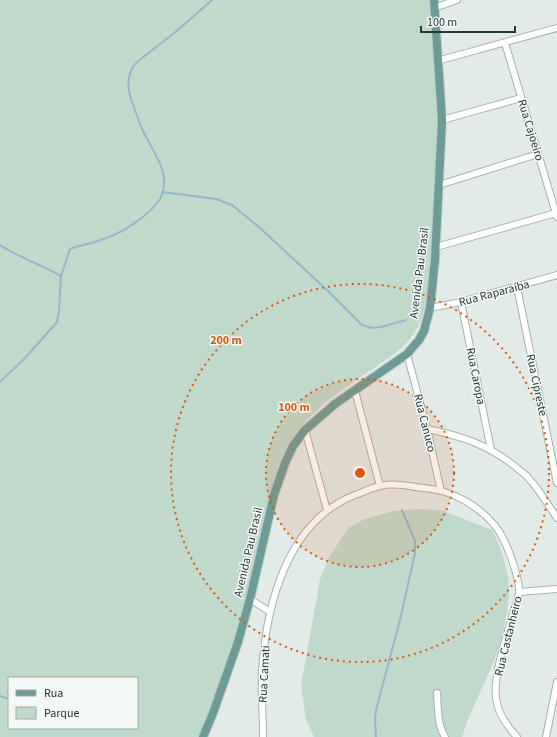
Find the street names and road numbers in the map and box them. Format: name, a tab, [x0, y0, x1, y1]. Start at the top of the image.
street label: Rua Cajoeiro	[513, 97, 548, 163]
street label: Avenida Pau Brasil	[405, 226, 434, 320]
street label: Rua Raparaíba	[457, 276, 531, 311]
street label: Rua Caropa	[462, 346, 489, 406]
street label: Rua Cipreste	[522, 353, 551, 418]
street label: Rua Canuco	[409, 392, 440, 454]
street label: Avenida Pau Brasil	[230, 505, 267, 599]
street label: Rua Castanheiro	[490, 594, 527, 678]
street label: Rua Camati	[255, 645, 274, 703]

